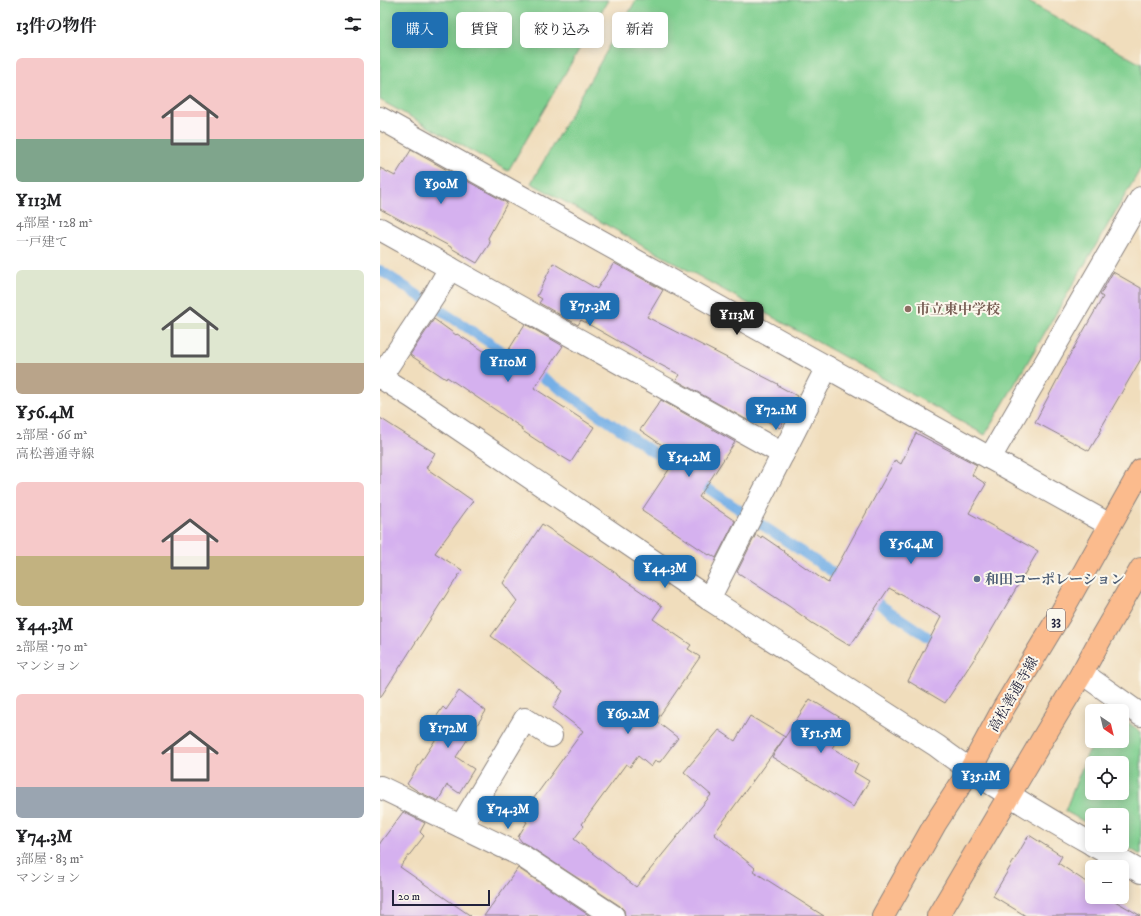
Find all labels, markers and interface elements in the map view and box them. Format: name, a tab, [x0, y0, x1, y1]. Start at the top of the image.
chip: 購入	[392, 12, 448, 48]
chip: 賃貸	[456, 12, 512, 48]
chip: 絞り込み	[520, 12, 604, 48]
chip: 新着	[612, 12, 668, 48]
icon: filters	[342, 13, 364, 35]
text: 13件の物件	[16, 15, 97, 37]
icon: home	[154, 84, 226, 156]
pin: ¥90M	[417, 171, 465, 205]
text: ¥90M	[424, 176, 458, 192]
text: ¥113M	[16, 190, 62, 212]
text: 4部屋 · 128 m²	[16, 215, 92, 231]
text: 一戸建て	[16, 234, 68, 250]
pin: ¥75.3M	[557, 293, 623, 327]
icon: home	[154, 296, 226, 368]
text: ¥75.3M	[569, 298, 611, 314]
place label: 市立東中学校	[916, 301, 1000, 319]
pin: ¥113M	[709, 302, 765, 336]
marker: 市立東中学校	[903, 304, 913, 314]
text: ¥113M	[719, 307, 755, 323]
pin: ¥110M	[480, 349, 536, 383]
text: ¥110M	[489, 354, 527, 370]
pin: ¥72.1M	[743, 397, 809, 431]
text: ¥56.4M	[16, 402, 74, 424]
text: ¥72.1M	[755, 402, 797, 418]
text: 2部屋 · 66 m²	[16, 427, 87, 443]
pin: ¥54.2M	[656, 444, 722, 478]
text: 高松善通寺線	[16, 446, 94, 462]
text: ¥54.2M	[667, 449, 711, 465]
icon: home	[154, 508, 226, 580]
pin: ¥56.4M	[878, 531, 944, 565]
text: ¥56.4M	[889, 536, 933, 552]
pin: ¥44.3M	[632, 555, 698, 589]
text: ¥44.3M	[643, 560, 687, 576]
place label: 和田コーポレーション	[985, 571, 1124, 589]
marker: 和田コーポレーション	[972, 574, 982, 584]
road number: 33	[1047, 609, 1065, 631]
text: ¥44.3M	[16, 614, 73, 636]
text: 2部屋 · 70 m²	[16, 639, 87, 655]
street label: 高松善通寺線	[985, 654, 1043, 735]
text: マンション	[16, 658, 80, 674]
pin: ¥69.2M	[595, 701, 661, 735]
north arrow	[1085, 704, 1129, 748]
map controls	[1085, 704, 1129, 904]
text: ¥69.2M	[606, 706, 650, 722]
pin: ¥172M	[420, 715, 476, 749]
icon: home	[154, 720, 226, 792]
text: ¥172M	[429, 720, 467, 736]
pin: ¥51.5M	[788, 720, 854, 754]
text: ¥51.5M	[800, 725, 842, 741]
button: locate	[1085, 756, 1129, 800]
pin: ¥35.1M	[948, 763, 1014, 797]
text: ¥35.1M	[961, 768, 1001, 784]
pin: ¥74.3M	[475, 796, 541, 830]
text: ¥74.3M	[487, 801, 529, 817]
button: +	[1085, 808, 1129, 852]
text: ¥74.3M	[16, 826, 72, 848]
text: 3部屋 · 83 m²	[16, 851, 83, 867]
button: −	[1085, 860, 1129, 904]
text: マンション	[16, 870, 80, 886]
scale bar	[392, 888, 490, 907]
text: 20 m	[398, 890, 420, 904]

